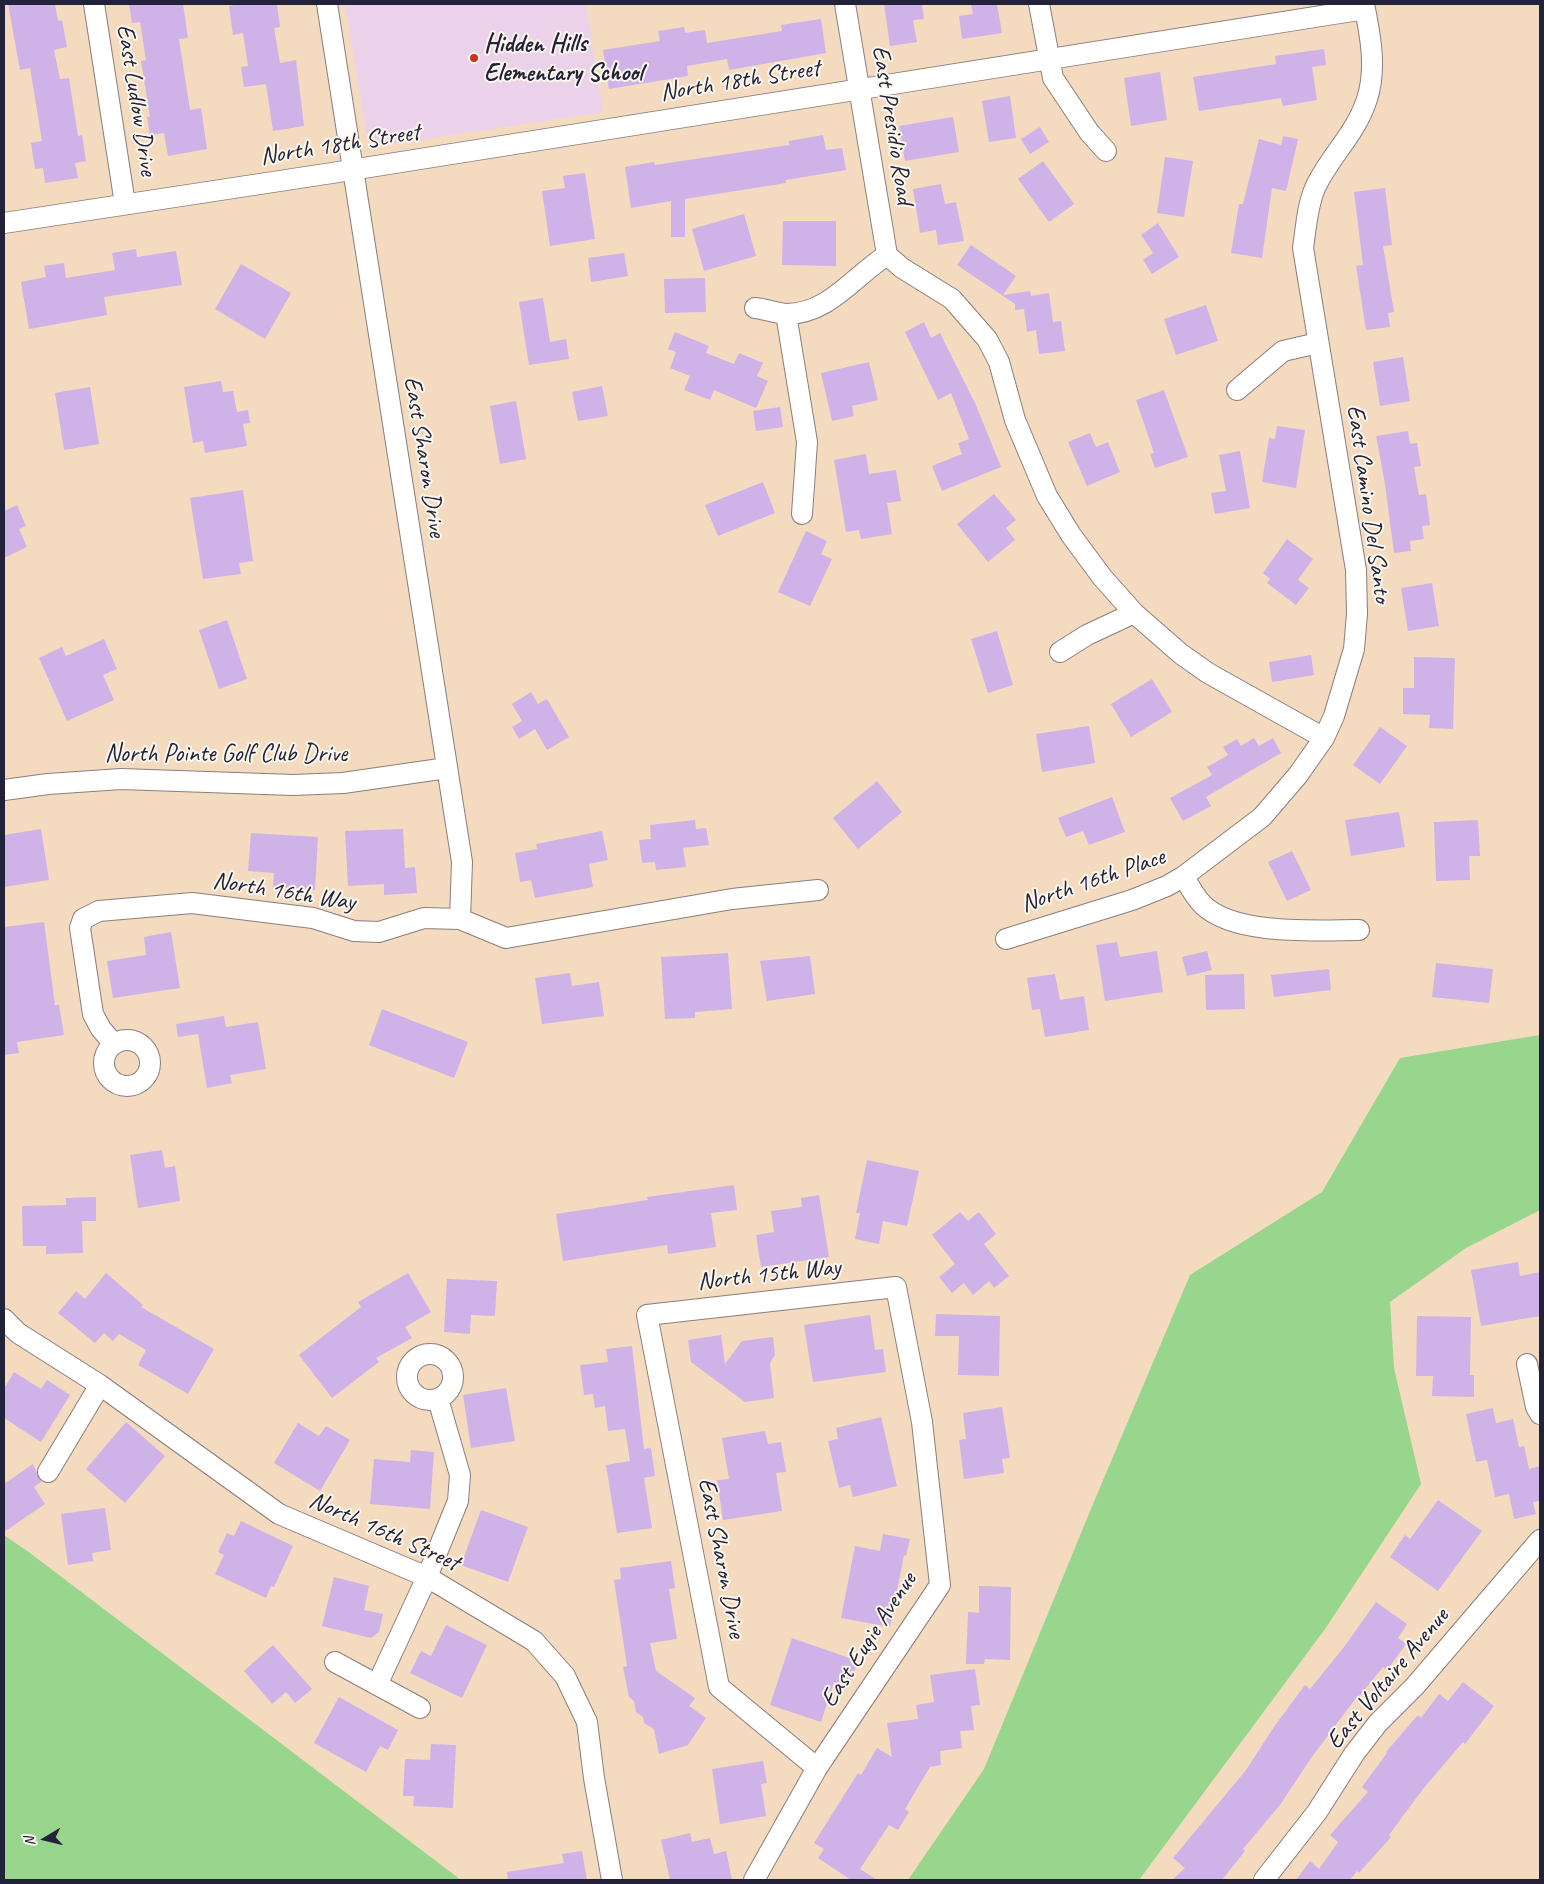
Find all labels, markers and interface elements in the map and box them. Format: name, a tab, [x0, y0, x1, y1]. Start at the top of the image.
street label: East Ludlow Drive	[109, 22, 163, 178]
place label: Hidden Hills Elementary School	[484, 29, 643, 88]
street label: East Presidio Road	[865, 44, 919, 206]
marker: Hidden Hills Elementary School	[468, 52, 480, 64]
street label: North 18th Street	[658, 54, 822, 108]
street label: North 18th Street	[258, 118, 422, 172]
street label: East Sharon Drive	[396, 375, 452, 539]
street label: East Camino Del Santo	[1339, 403, 1397, 605]
street label: North Pointe Golf Club Drive	[105, 739, 347, 769]
street label: North 16th Place	[1017, 842, 1169, 920]
street label: North 16th Way	[211, 866, 357, 918]
street label: North 15th Way	[696, 1253, 842, 1297]
street label: East Sharon Drive	[691, 1476, 751, 1640]
street label: North 16th Street	[304, 1486, 464, 1578]
street label: East Eugie Avenue	[814, 1567, 924, 1713]
street label: East Voltaire Avenue	[1320, 1602, 1456, 1756]
north arrow	[20, 1814, 70, 1864]
text: N	[21, 1836, 39, 1847]

